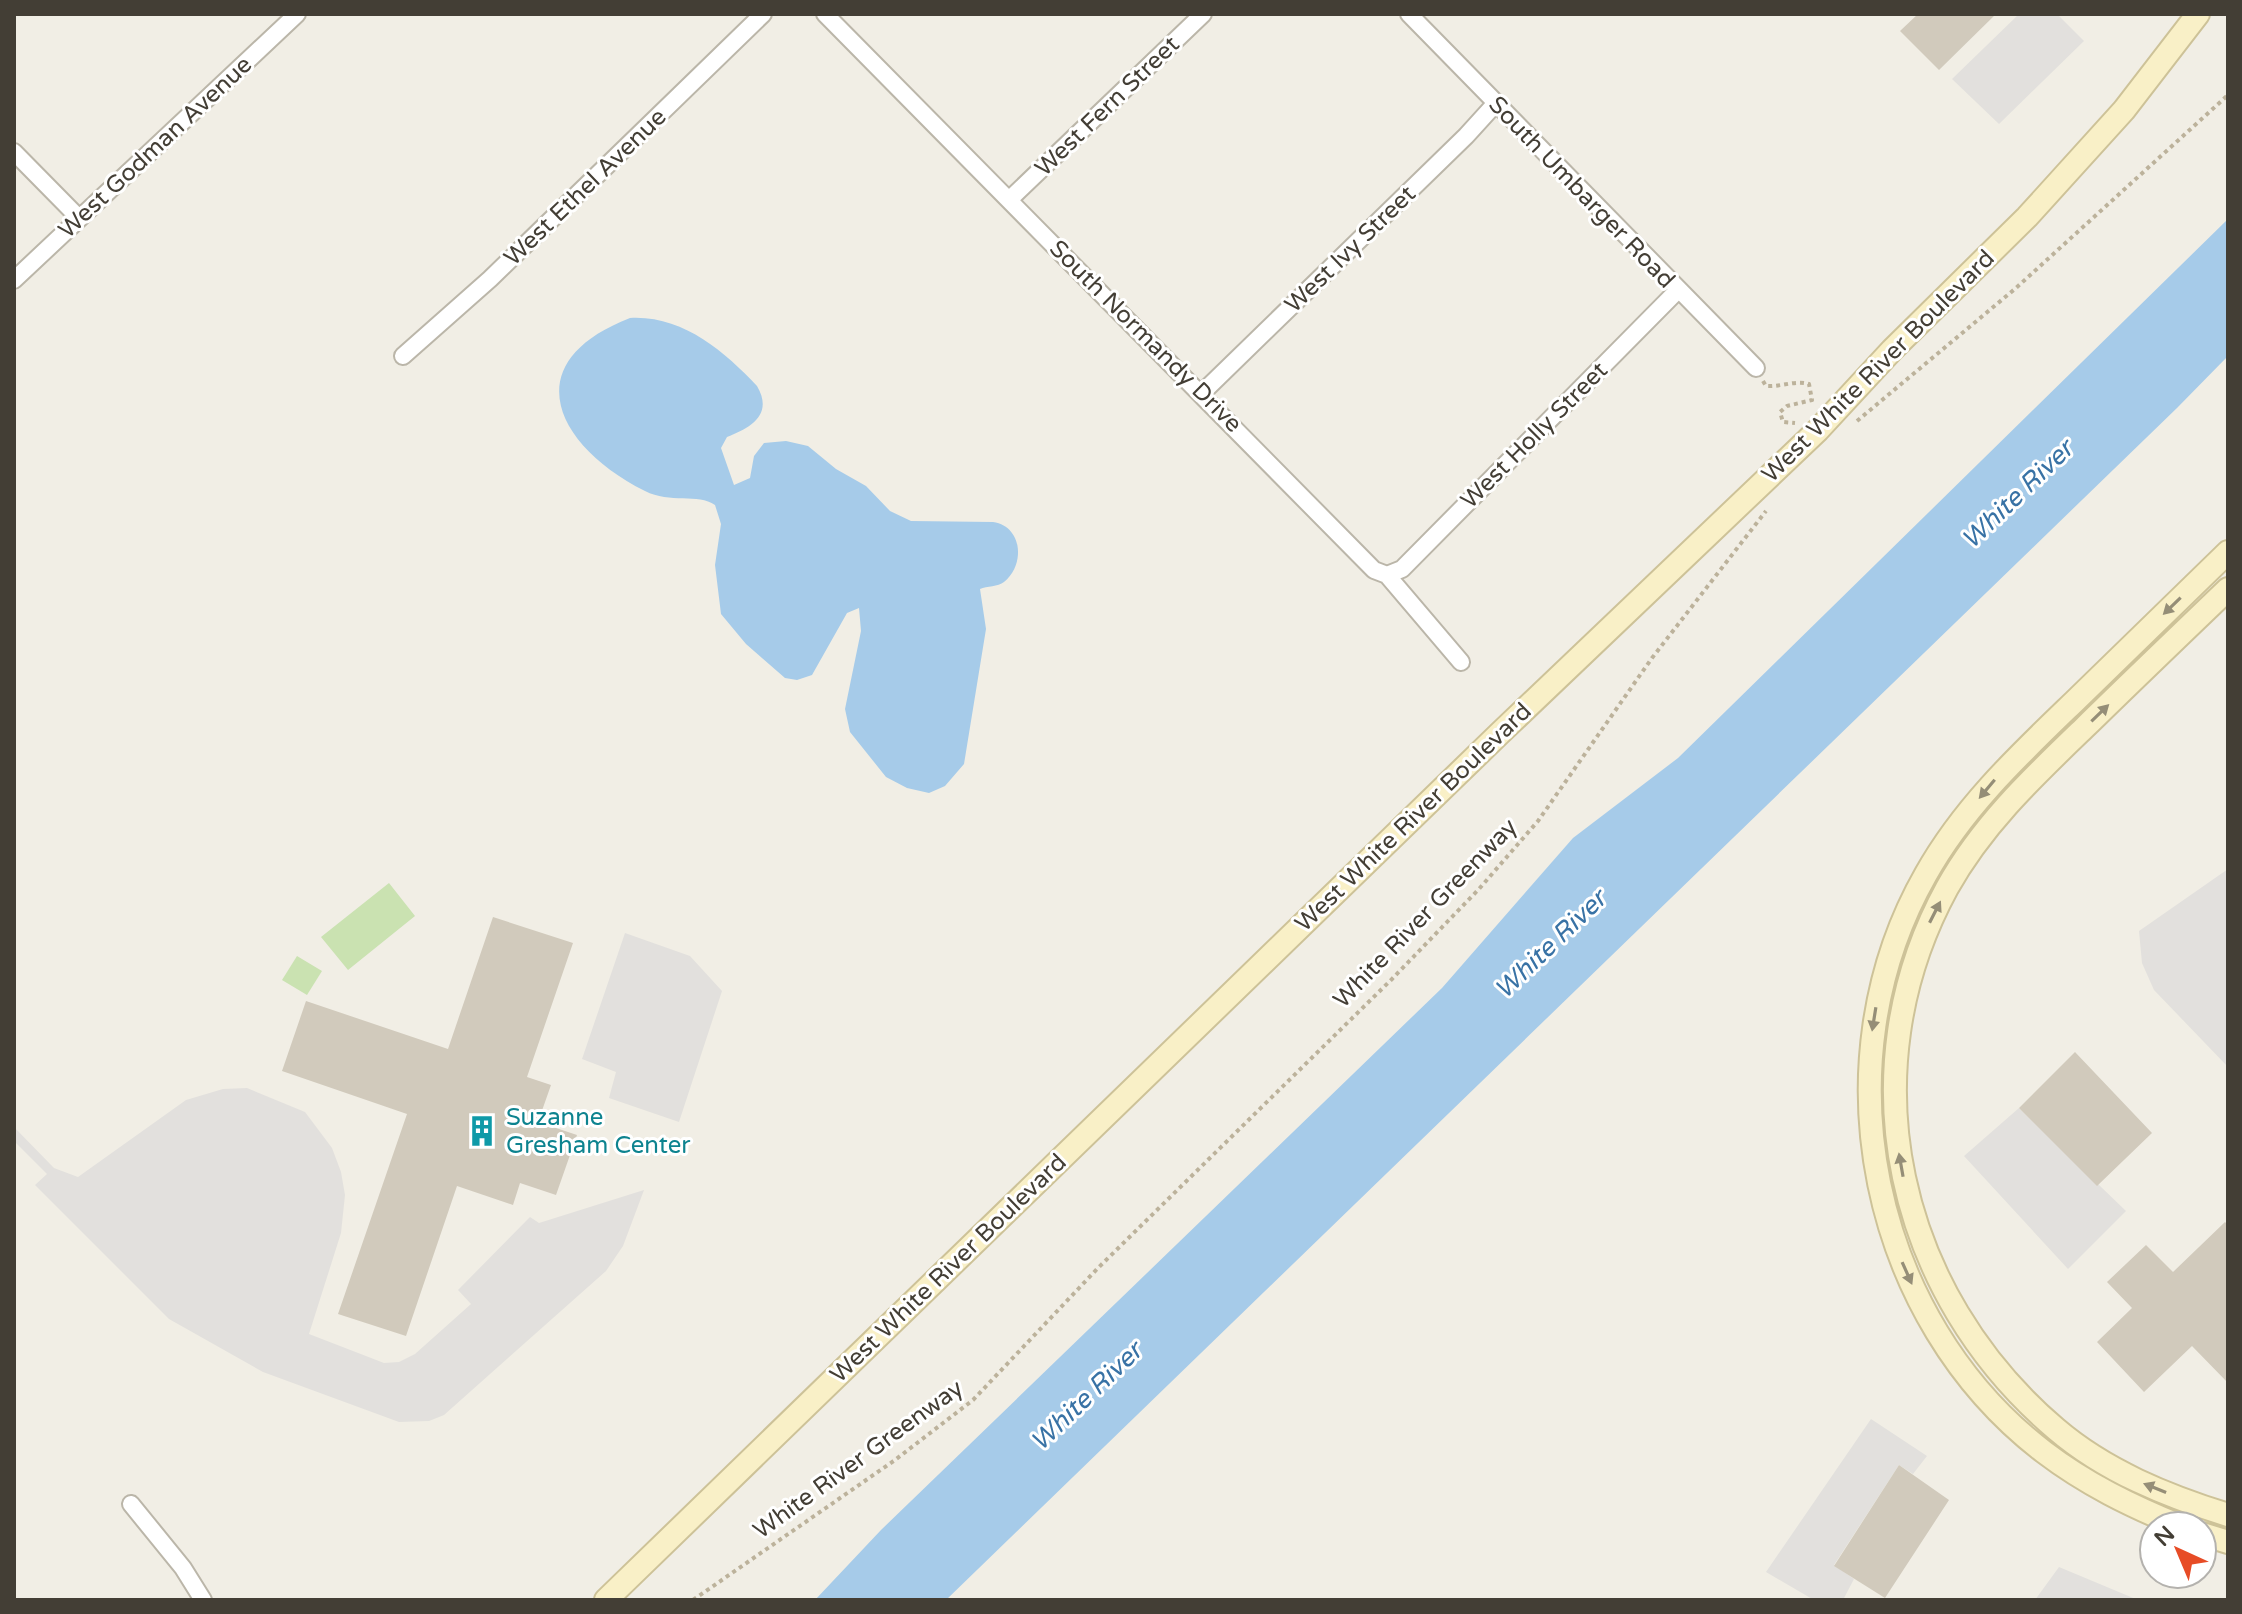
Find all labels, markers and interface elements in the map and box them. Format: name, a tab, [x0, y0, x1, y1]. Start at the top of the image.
street label: West Fern Street	[1029, 30, 1186, 183]
street label: West Godman Avenue	[53, 50, 258, 245]
street label: South Umbarger Road	[1482, 90, 1681, 294]
street label: West Ethel Avenue	[498, 103, 672, 272]
street label: West Ivy Street	[1279, 180, 1422, 319]
street label: South Normandy Drive	[1043, 234, 1248, 439]
street label: West White River Boulevard	[1756, 244, 2001, 489]
street label: West Holly Street	[1455, 356, 1614, 515]
water label: White River	[1955, 431, 2082, 555]
one-way arrow	[2163, 597, 2182, 615]
street label: West White River Boulevard	[1289, 697, 1537, 938]
one-way arrow	[2090, 704, 2109, 723]
one-way arrow	[1979, 778, 1996, 798]
street label: White River Greenway	[1327, 813, 1523, 1014]
water label: White River	[1488, 881, 1615, 1005]
one-way arrow	[1929, 900, 1942, 923]
one-way arrow	[1867, 1007, 1880, 1032]
place label: Suzanne Gresham Center	[506, 1103, 691, 1160]
building icon: Suzanne Gresham Center	[465, 1114, 499, 1148]
street label: West White River Boulevard	[824, 1148, 1072, 1389]
one-way arrow	[1895, 1152, 1907, 1177]
one-way arrow	[1900, 1261, 1913, 1285]
water label: White River	[1024, 1333, 1151, 1457]
street label: White River Greenway	[748, 1374, 969, 1545]
one-way arrow	[2143, 1481, 2167, 1494]
north arrow	[2138, 1510, 2218, 1590]
text: N	[2149, 1521, 2180, 1552]

